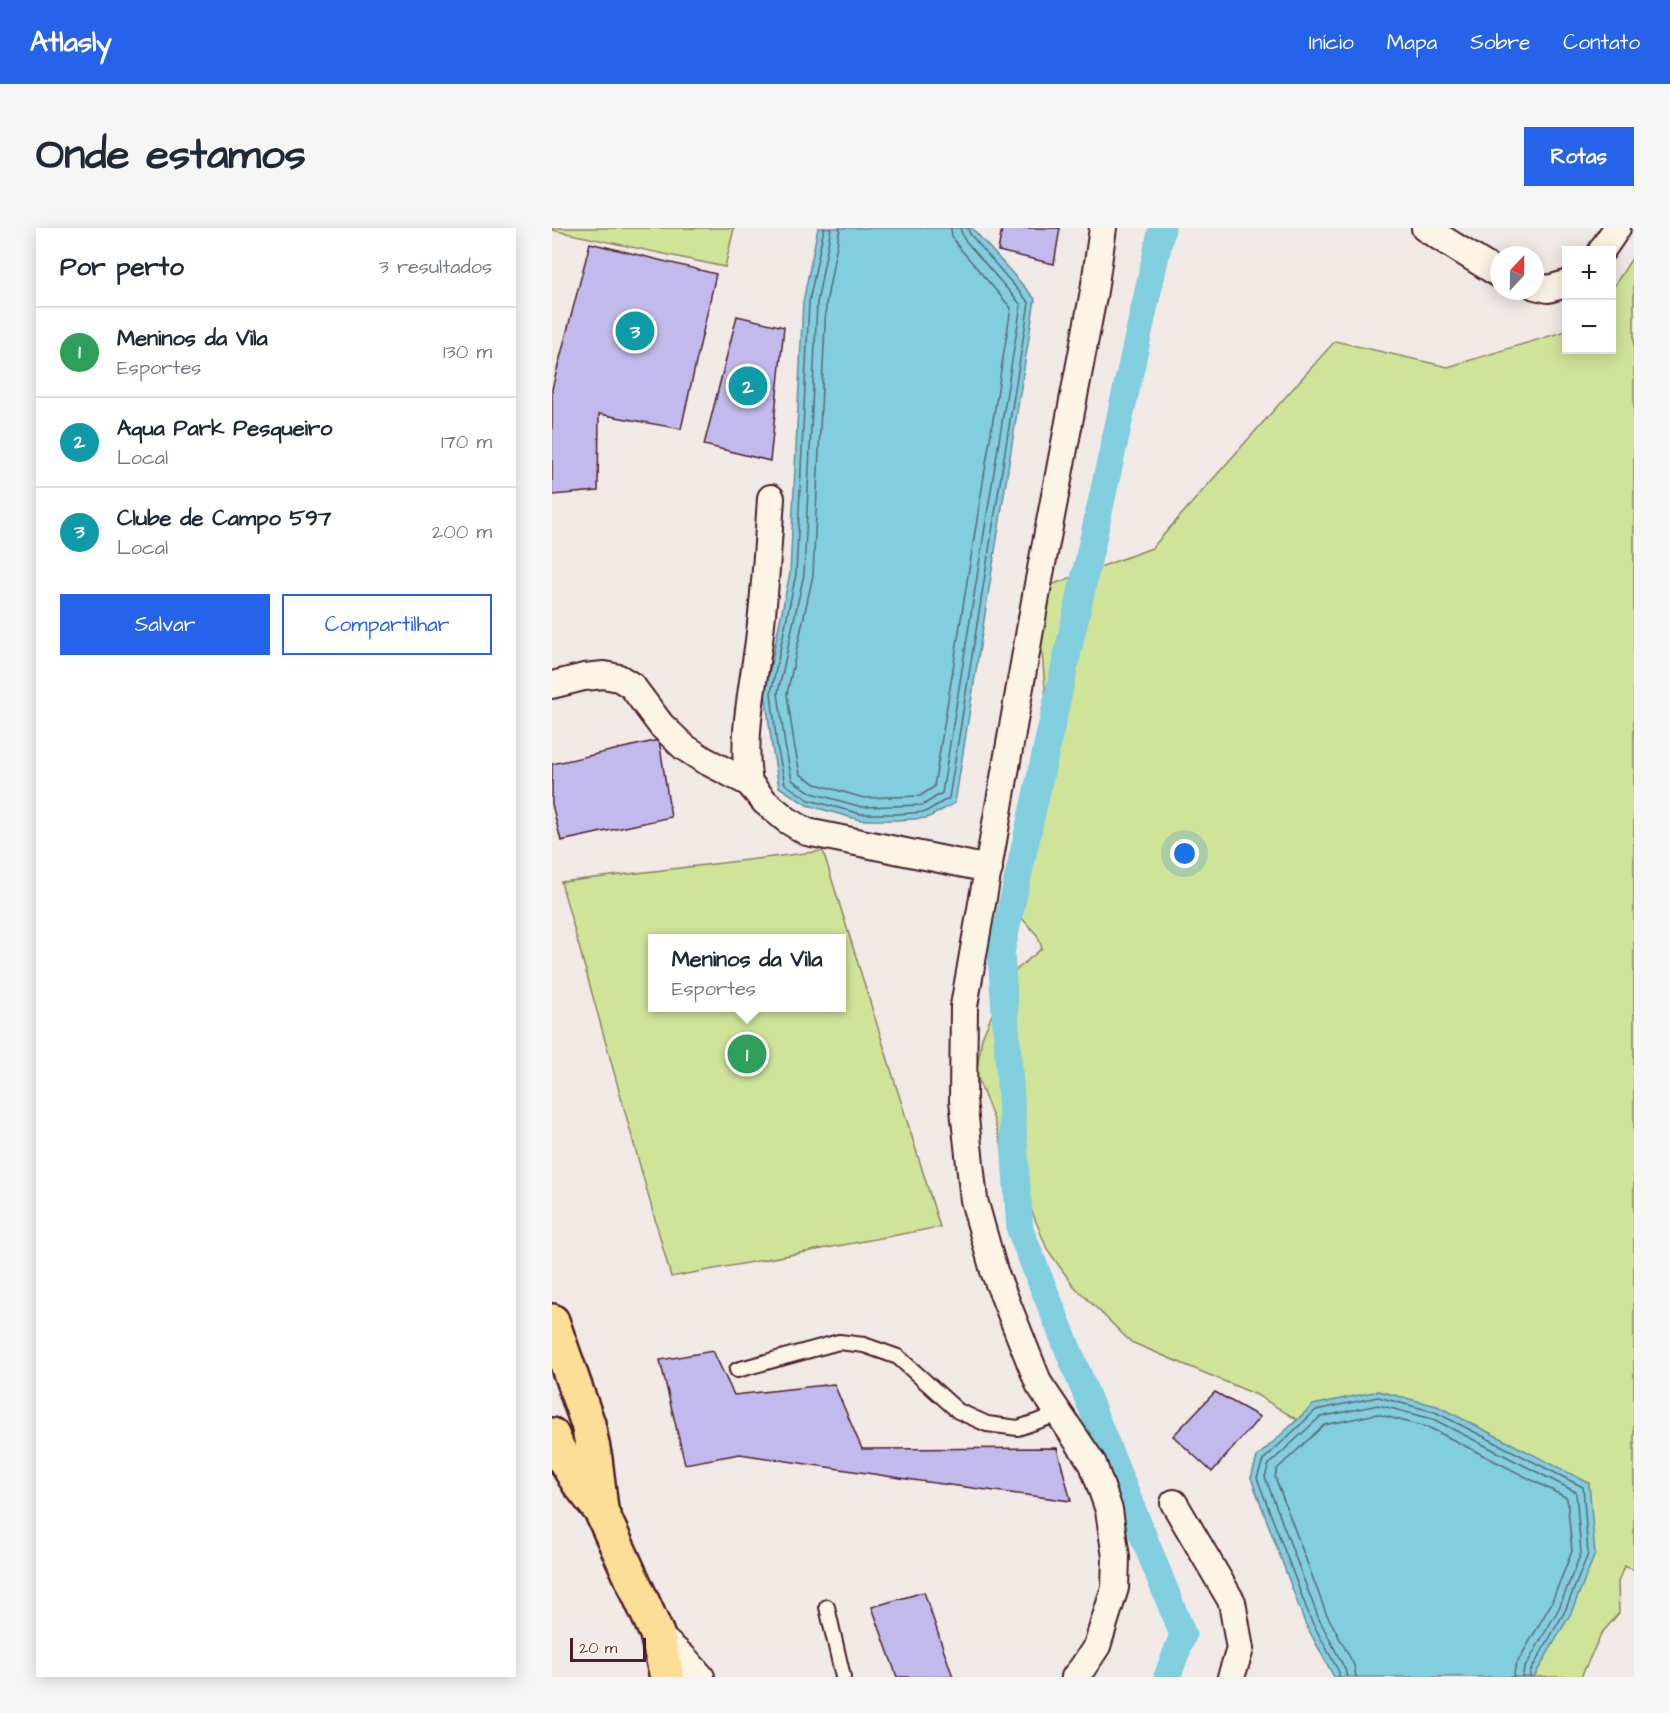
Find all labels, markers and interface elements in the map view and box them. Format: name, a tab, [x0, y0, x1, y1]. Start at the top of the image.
text: Atlasly	[30, 23, 112, 62]
text: Início	[1309, 28, 1354, 57]
text: Mapa	[1387, 28, 1437, 57]
text: Sobre	[1470, 28, 1530, 57]
text: Contato	[1563, 28, 1640, 57]
text: Onde estamos	[36, 127, 306, 185]
button: Rotas	[1524, 127, 1634, 186]
north arrow	[1490, 246, 1544, 300]
map controls	[1562, 246, 1616, 354]
button: +	[1562, 246, 1616, 300]
text: Por perto	[60, 249, 184, 285]
text: 3 resultados	[379, 253, 492, 281]
button: −	[1562, 300, 1616, 354]
pin: 3	[616, 308, 655, 354]
text: Meninos da Vila	[117, 323, 268, 354]
text: 1	[78, 338, 81, 366]
text: 130 m	[443, 338, 492, 366]
text: Esportes	[117, 354, 201, 382]
pin: 2	[728, 364, 768, 408]
text: Aqua Park Pesqueiro	[117, 413, 332, 444]
text: 2	[74, 428, 85, 456]
text: 170 m	[441, 428, 492, 456]
text: Local	[117, 444, 168, 472]
text: Clube de Campo 597	[117, 503, 331, 534]
text: 3	[74, 518, 85, 546]
text: 200 m	[432, 518, 492, 546]
text: Local	[117, 534, 168, 562]
button: Salvar	[60, 594, 270, 655]
button: Compartilhar	[282, 594, 492, 655]
your location	[1170, 839, 1199, 868]
popup	[648, 934, 846, 1012]
text: Meninos da Vila	[672, 944, 822, 975]
text: Esportes	[672, 975, 756, 1003]
pin: 1	[728, 1032, 766, 1076]
scale bar	[570, 1635, 646, 1662]
text: 20 m	[579, 1637, 617, 1659]

